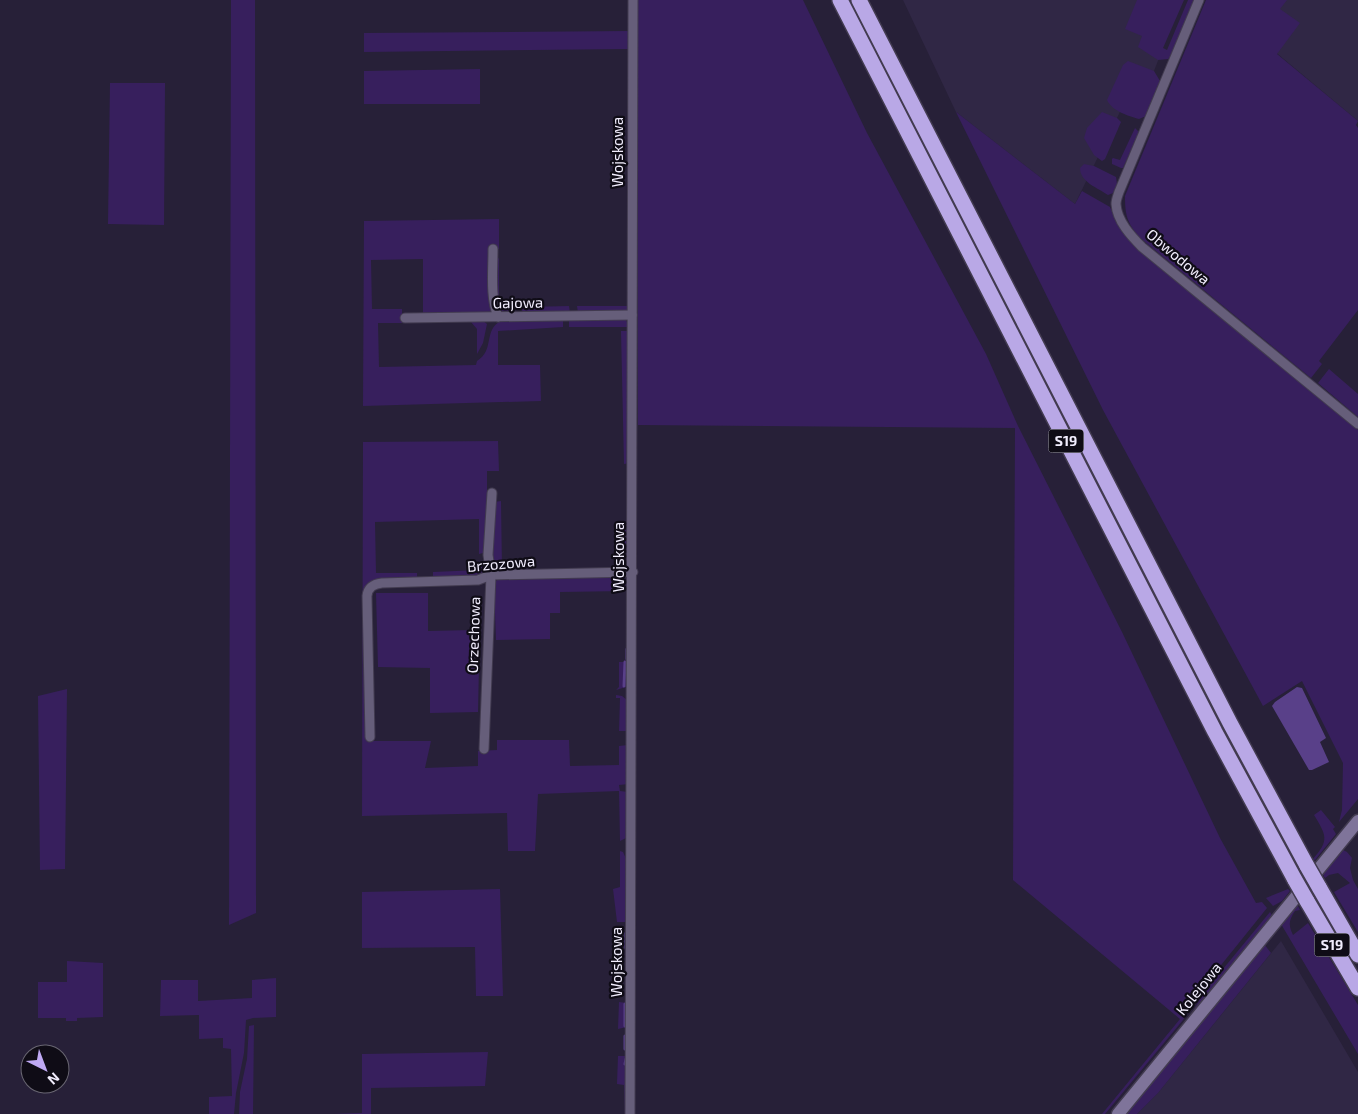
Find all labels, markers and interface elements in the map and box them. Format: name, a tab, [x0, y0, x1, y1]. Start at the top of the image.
street label: Wojskowa	[608, 117, 627, 187]
street label: Obwodowa	[1143, 225, 1214, 288]
street label: Gajowa	[493, 293, 543, 312]
road number: S19	[1048, 430, 1084, 452]
street label: Wojskowa	[609, 522, 628, 592]
street label: Brzozowa	[466, 551, 536, 575]
street label: Orzechowa	[463, 596, 483, 674]
street label: Wojskowa	[607, 927, 626, 997]
road number: S19	[1314, 934, 1350, 956]
street label: Kolejowa	[1172, 958, 1226, 1019]
north arrow	[20, 1044, 70, 1094]
text: N	[45, 1069, 63, 1089]

